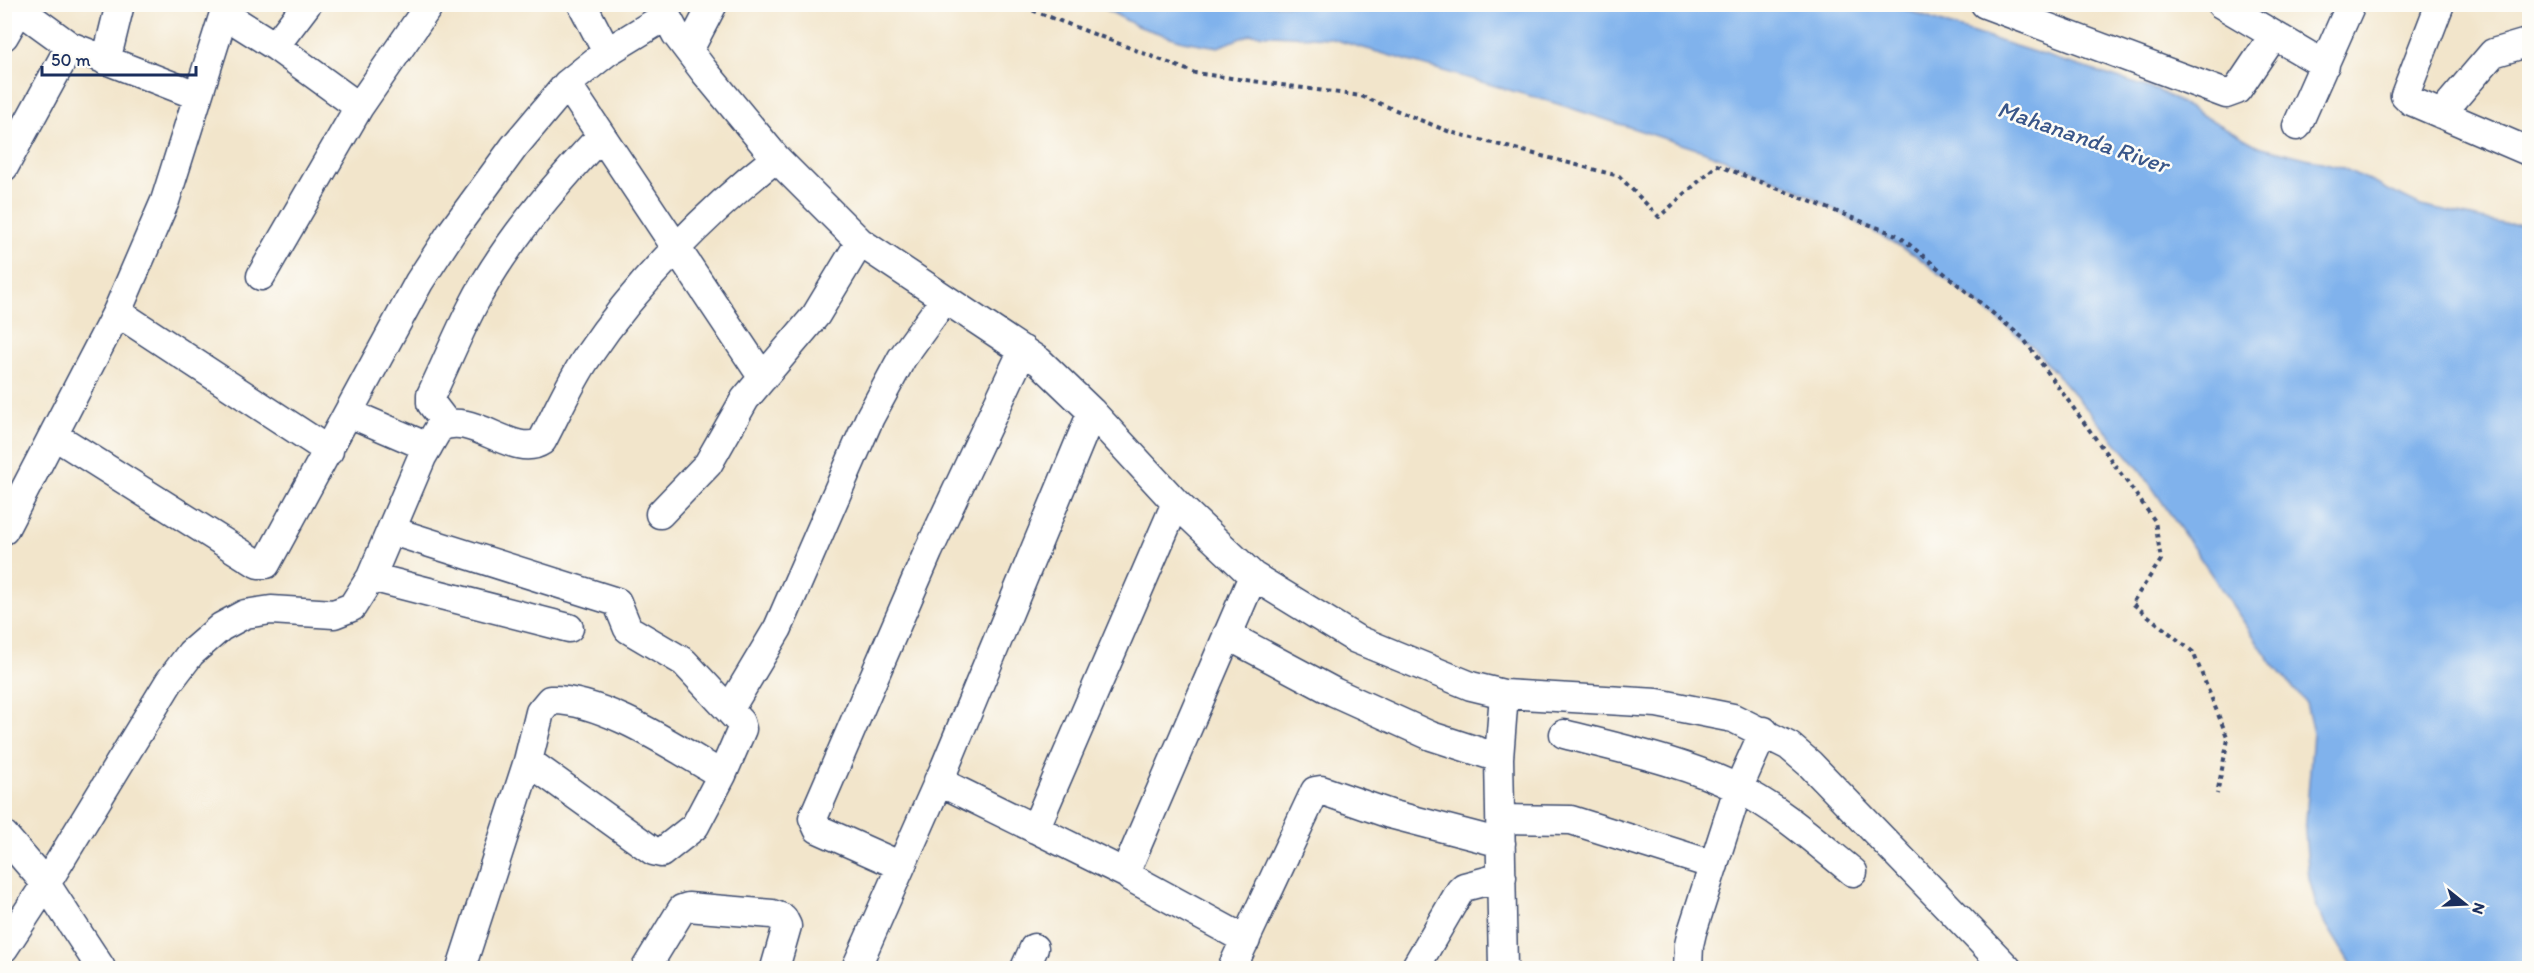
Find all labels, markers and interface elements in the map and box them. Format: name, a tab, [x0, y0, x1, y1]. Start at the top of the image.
scale bar	[42, 39, 196, 77]
text: 50 m	[51, 49, 91, 71]
water label: Mahananda River	[1994, 94, 2175, 180]
north arrow	[2435, 874, 2495, 934]
text: N	[2468, 900, 2489, 917]

